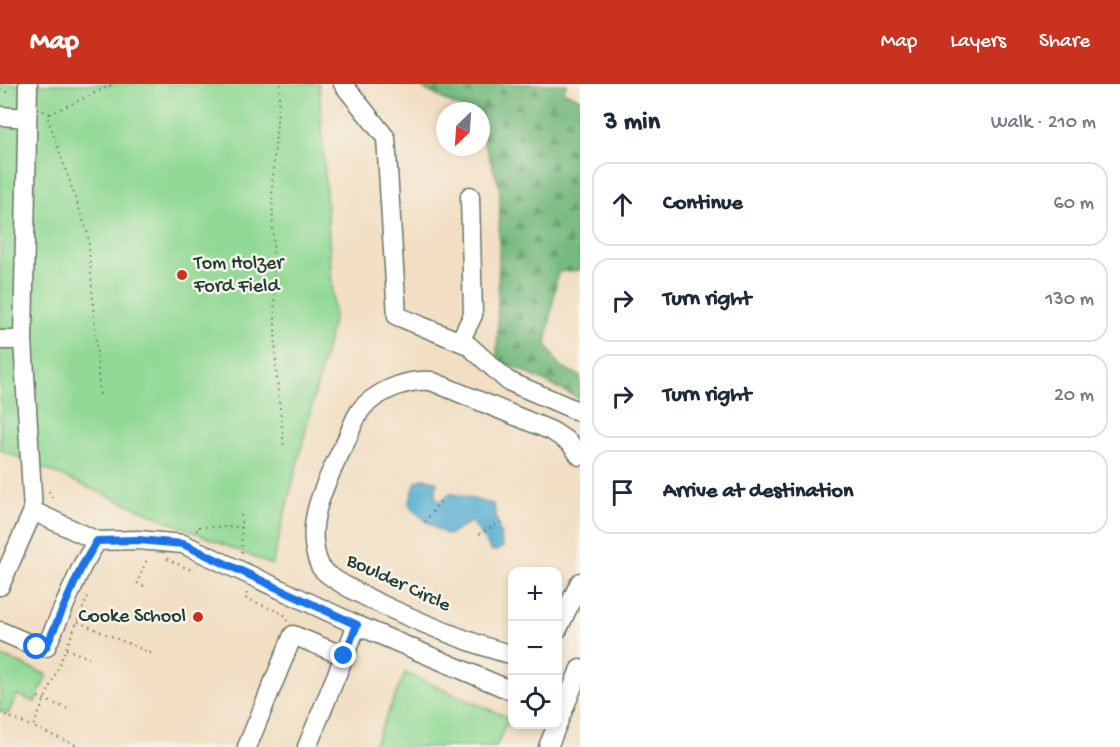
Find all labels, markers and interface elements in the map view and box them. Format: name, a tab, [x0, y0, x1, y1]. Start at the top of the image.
text: Map	[30, 26, 79, 59]
text: Map	[881, 30, 917, 55]
text: Layers	[950, 30, 1006, 55]
text: Share	[1039, 30, 1090, 55]
north arrow	[436, 102, 490, 156]
text: 3 min	[604, 108, 660, 139]
text: Walk · 210 m	[991, 112, 1096, 135]
icon: ahead	[606, 188, 639, 221]
text: Continue	[663, 191, 743, 217]
text: 60 m	[1054, 193, 1094, 216]
place label: Tom Holzer Ford Field	[193, 253, 285, 299]
marker: Tom Holzer Ford Field	[175, 268, 189, 282]
icon: right	[606, 284, 639, 317]
text: Turn right	[663, 287, 751, 313]
text: 130 m	[1045, 289, 1094, 312]
icon: right	[606, 380, 639, 413]
text: Turn right	[663, 383, 751, 409]
text: 20 m	[1054, 385, 1094, 408]
icon: arrive	[606, 476, 639, 509]
text: Arrive at destination	[663, 479, 853, 505]
street label: Boulder Circle	[341, 549, 454, 618]
map controls	[508, 567, 562, 729]
button: +	[508, 567, 562, 621]
place label: Cooke School	[78, 606, 186, 629]
marker: Cooke School	[191, 610, 205, 624]
button: −	[508, 621, 562, 675]
route start	[23, 633, 49, 659]
route end	[330, 642, 356, 668]
button: locate	[508, 675, 562, 729]

